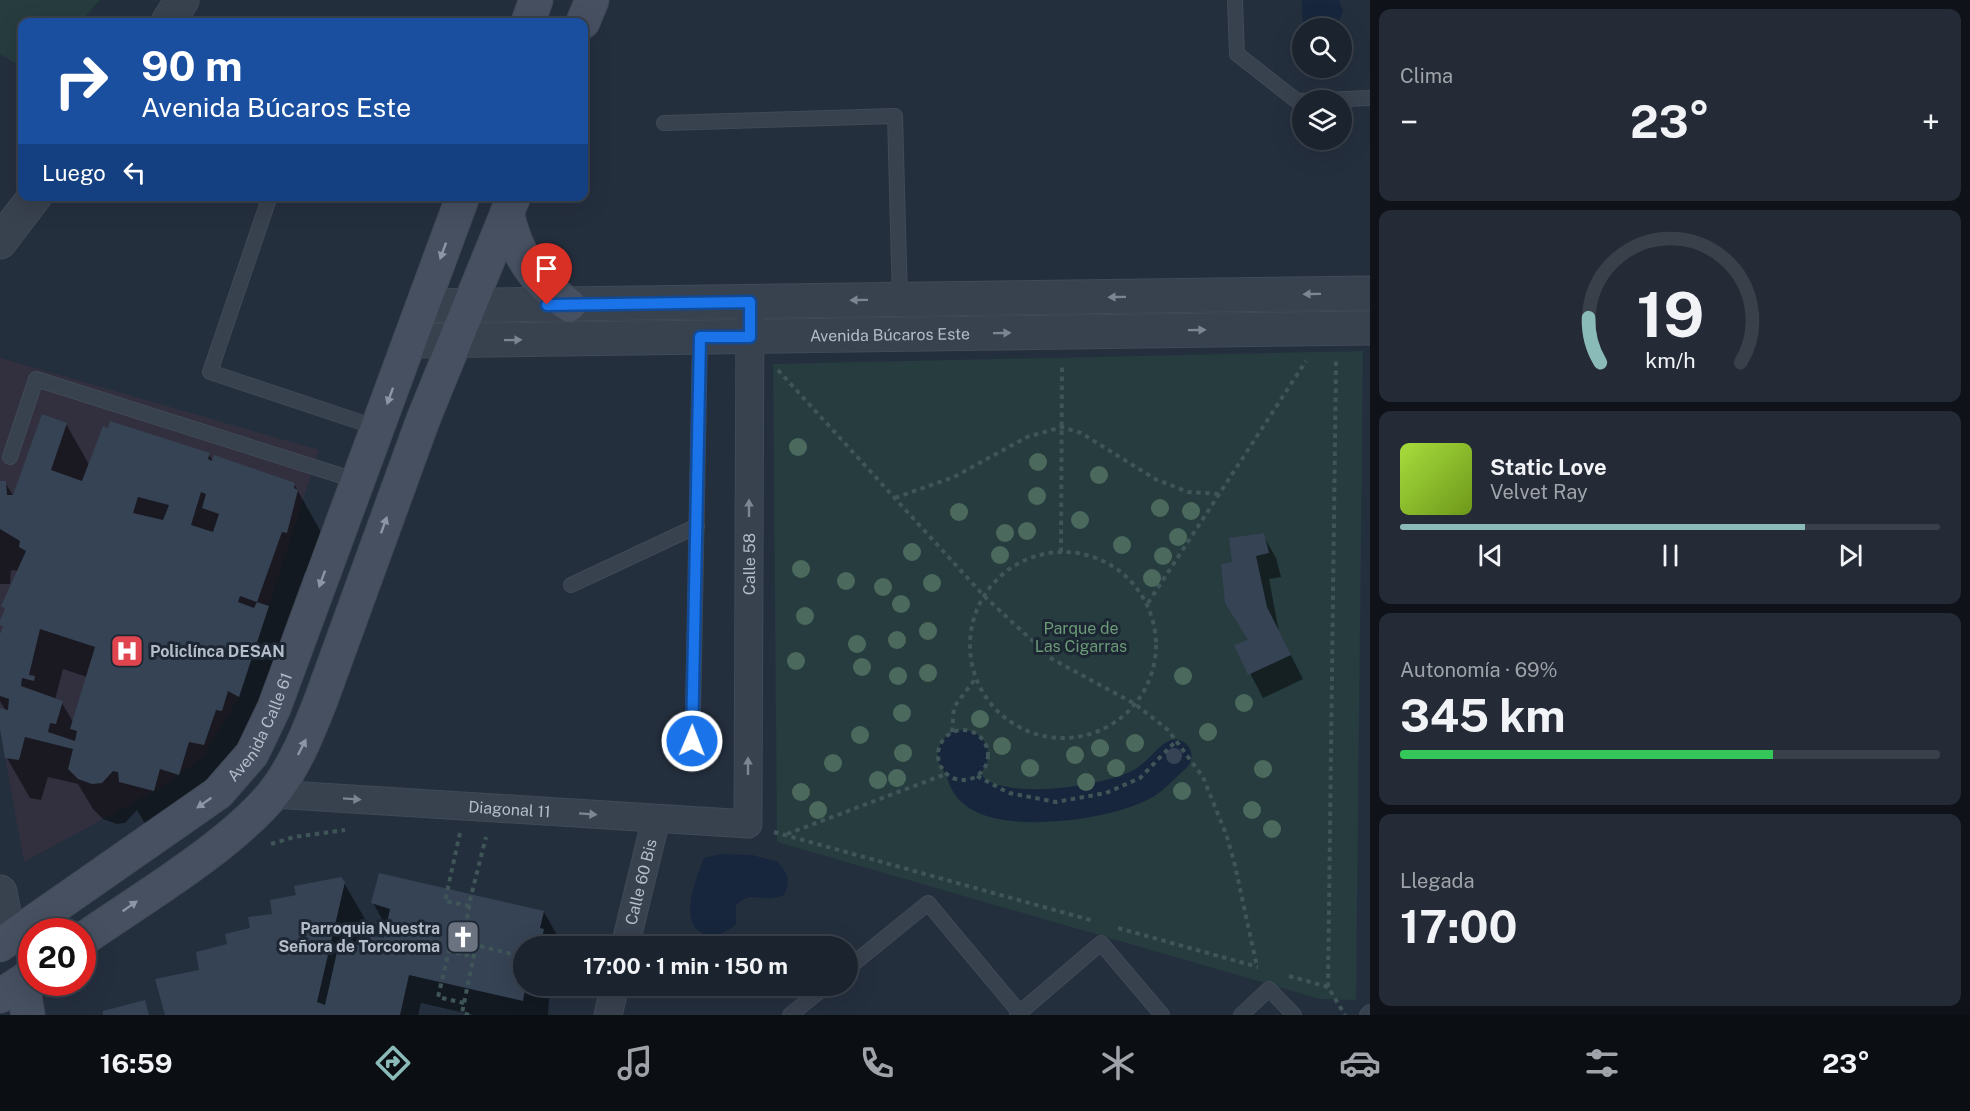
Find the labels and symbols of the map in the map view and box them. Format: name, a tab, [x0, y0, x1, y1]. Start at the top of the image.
one-way arrow	[438, 243, 448, 261]
pin	[521, 243, 572, 305]
one-way arrow	[1302, 289, 1321, 299]
one-way arrow	[1107, 292, 1126, 302]
one-way arrow	[849, 295, 868, 305]
street label: Avenida Búcaros Este	[810, 324, 970, 346]
one-way arrow	[1187, 325, 1206, 335]
one-way arrow	[992, 328, 1011, 338]
one-way arrow	[503, 335, 522, 345]
one-way arrow	[385, 387, 394, 405]
one-way arrow	[744, 498, 754, 517]
one-way arrow	[380, 516, 390, 534]
street label: Calle 58	[740, 533, 759, 595]
one-way arrow	[317, 570, 326, 588]
park label: Parque de Las Cigarras	[1035, 619, 1127, 656]
hospital icon: Policlínca DESAN	[109, 633, 145, 669]
place label: Policlínca DESAN	[150, 642, 285, 661]
street label: Avenida Calle 61	[224, 670, 296, 785]
position arrow	[660, 709, 724, 773]
one-way arrow	[297, 738, 307, 755]
one-way arrow	[743, 756, 753, 775]
one-way arrow	[342, 795, 361, 804]
one-way arrow	[196, 797, 212, 809]
street label: Diagonal 11	[468, 797, 551, 822]
one-way arrow	[579, 810, 598, 819]
street label: Calle 60 Bis	[621, 837, 661, 927]
one-way arrow	[122, 900, 138, 912]
speed limit sign: 20	[18, 918, 96, 996]
place label: Parroquia Nuestra Señora de Torcoroma	[278, 919, 440, 956]
church icon: Parroquia Nuestra Señora de Torcoroma	[445, 919, 481, 955]

